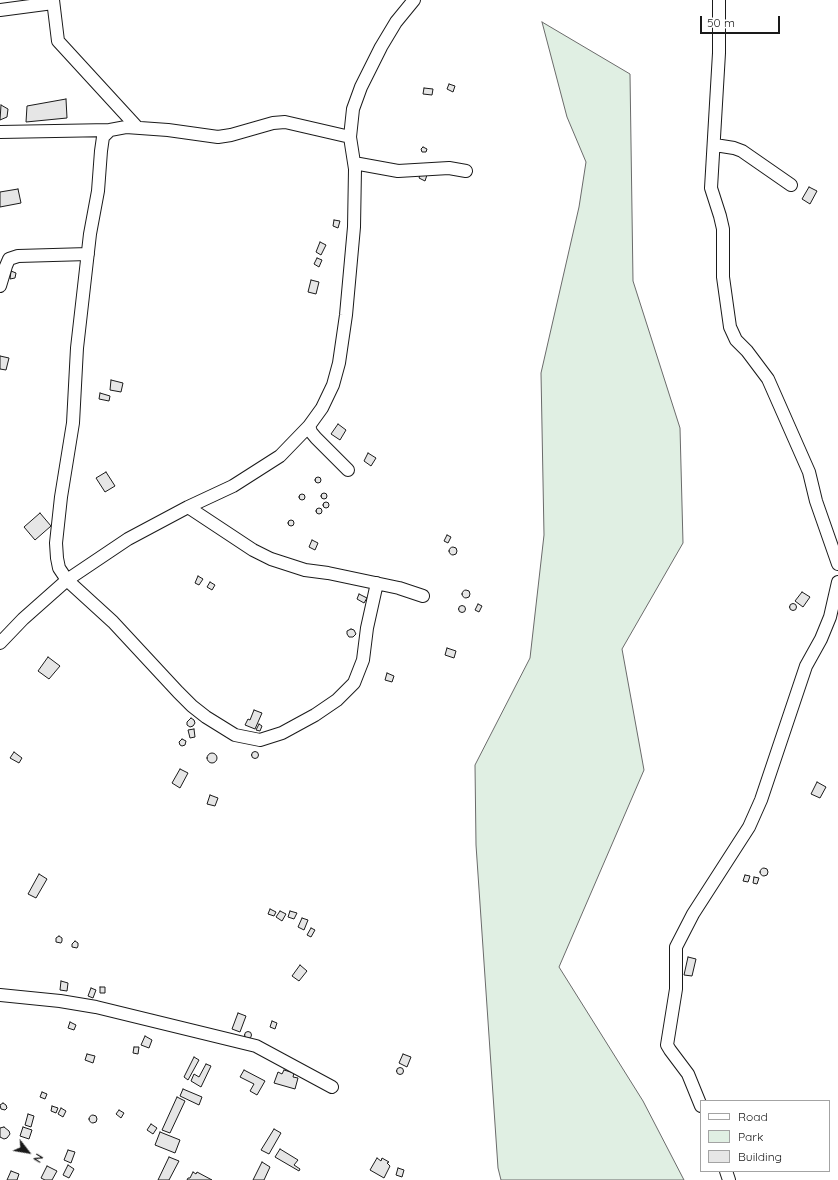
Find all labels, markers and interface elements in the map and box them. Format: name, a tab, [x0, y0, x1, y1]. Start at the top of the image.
scale bar	[702, 8, 782, 34]
text: 50 m	[707, 15, 735, 30]
legend	[700, 1100, 830, 1172]
text: Road	[738, 1109, 768, 1124]
text: Park	[738, 1129, 763, 1144]
north arrow	[8, 1132, 48, 1172]
text: Building	[738, 1149, 782, 1164]
text: N	[30, 1151, 46, 1165]

